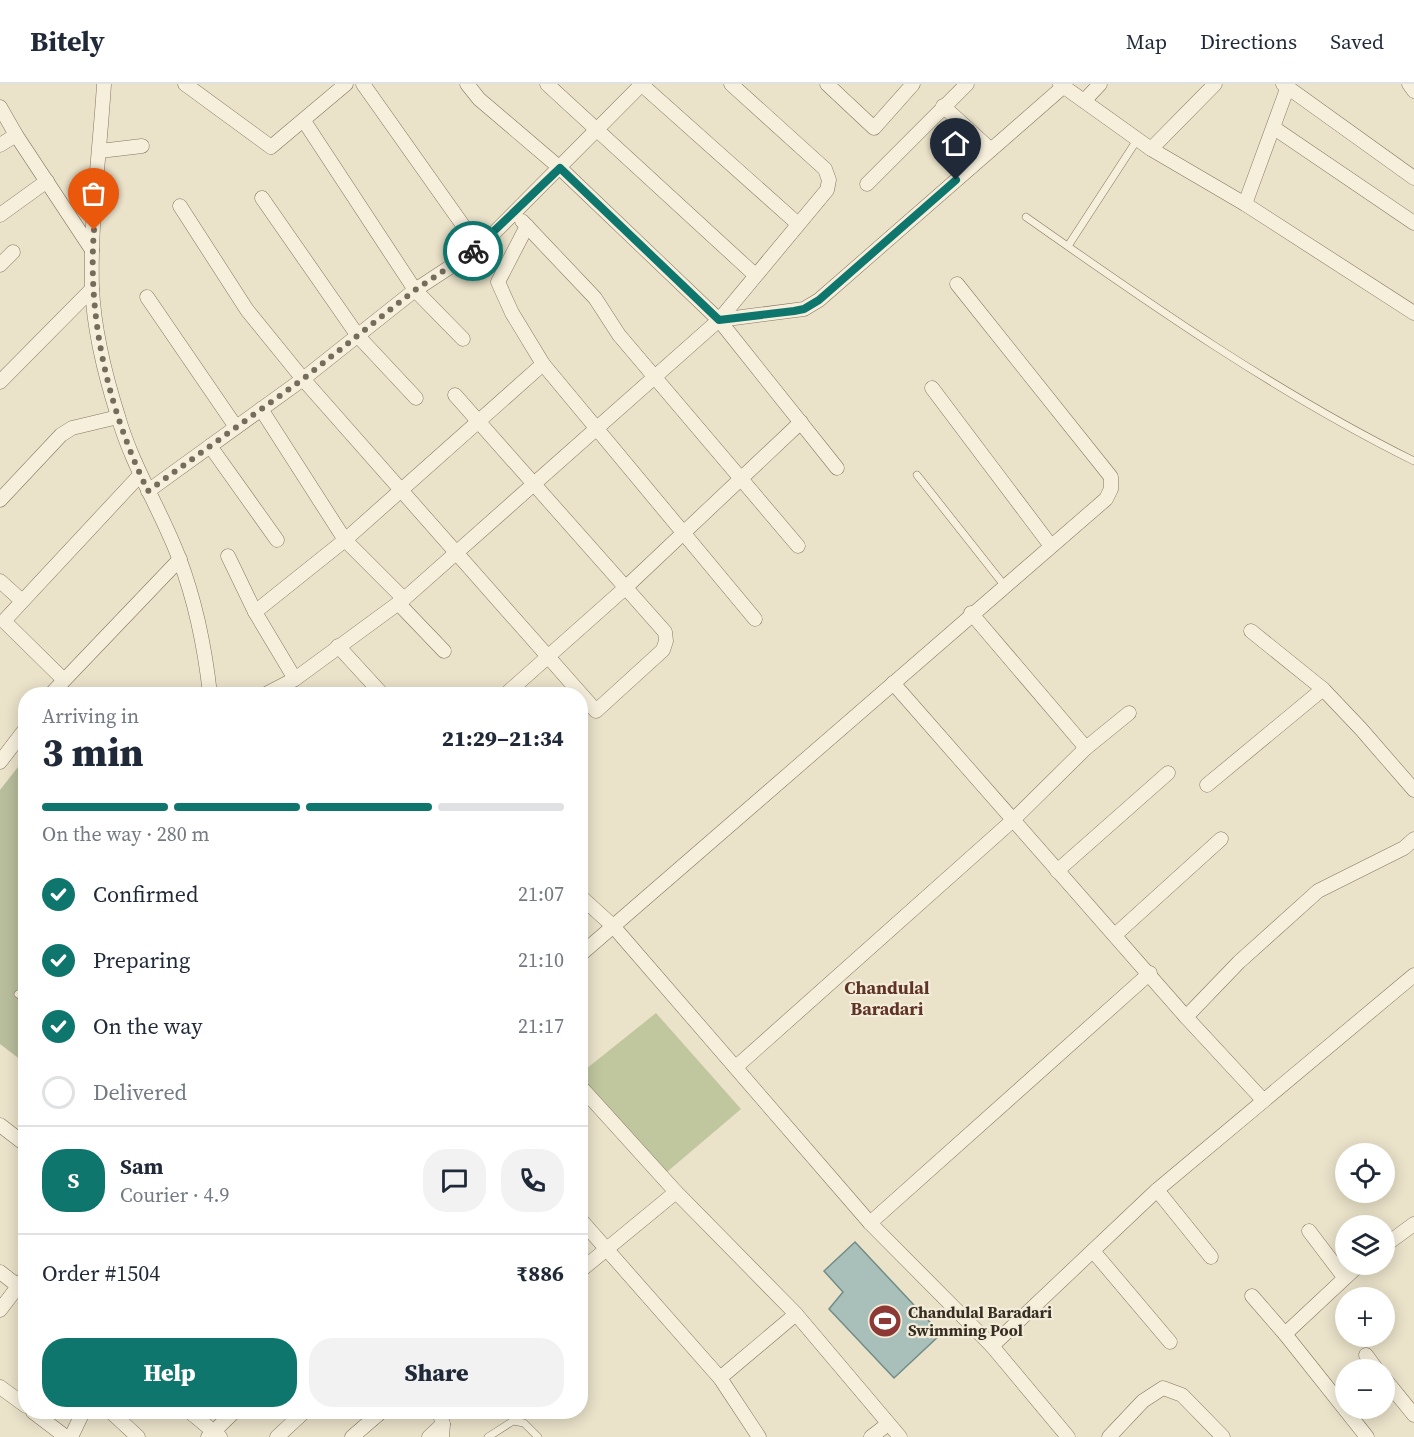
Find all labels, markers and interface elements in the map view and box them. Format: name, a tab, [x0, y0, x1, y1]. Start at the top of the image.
text: Bitely	[30, 22, 105, 60]
text: Map	[1126, 27, 1167, 56]
text: Directions	[1200, 27, 1297, 56]
text: Saved	[1330, 27, 1384, 56]
pin	[930, 118, 981, 180]
icon: home	[939, 127, 972, 160]
pin	[68, 168, 119, 230]
icon: bag	[77, 177, 110, 210]
courier	[443, 221, 503, 281]
icon: bike	[457, 235, 490, 268]
text: Arriving in	[42, 702, 139, 730]
text: 21:29–21:34	[442, 723, 564, 753]
text: 3 min	[42, 726, 144, 779]
text: On the way · 280 m	[42, 820, 209, 848]
icon: check	[42, 878, 75, 911]
text: Confirmed	[93, 879, 198, 909]
text: 21:07	[518, 880, 564, 908]
icon: check	[42, 944, 75, 977]
text: Preparing	[93, 945, 190, 975]
text: 21:10	[518, 946, 564, 974]
district label: Chandulal Baradari	[844, 975, 930, 1021]
icon: check	[42, 1010, 75, 1043]
text: On the way	[93, 1011, 202, 1041]
text: 21:17	[518, 1012, 564, 1040]
text: Delivered	[93, 1077, 187, 1107]
map controls	[1335, 1143, 1395, 1419]
button: locate	[1335, 1143, 1395, 1203]
button: chat	[423, 1149, 486, 1212]
button: phone	[501, 1149, 564, 1212]
text: Sam	[120, 1151, 164, 1181]
text: S	[68, 1165, 79, 1195]
text: Courier · 4.9	[120, 1181, 229, 1209]
button: layers	[1335, 1215, 1395, 1275]
text: Order #1504	[42, 1258, 160, 1288]
text: ₹886	[516, 1258, 564, 1288]
button: +	[1335, 1287, 1395, 1347]
place label: Chandulal Baradari Swimming Pool	[908, 1301, 1052, 1341]
sports icon: Chandulal Baradari Swimming Pool	[867, 1303, 903, 1339]
button: Help	[42, 1338, 297, 1407]
button: Share	[309, 1338, 564, 1407]
button: −	[1335, 1359, 1395, 1419]

